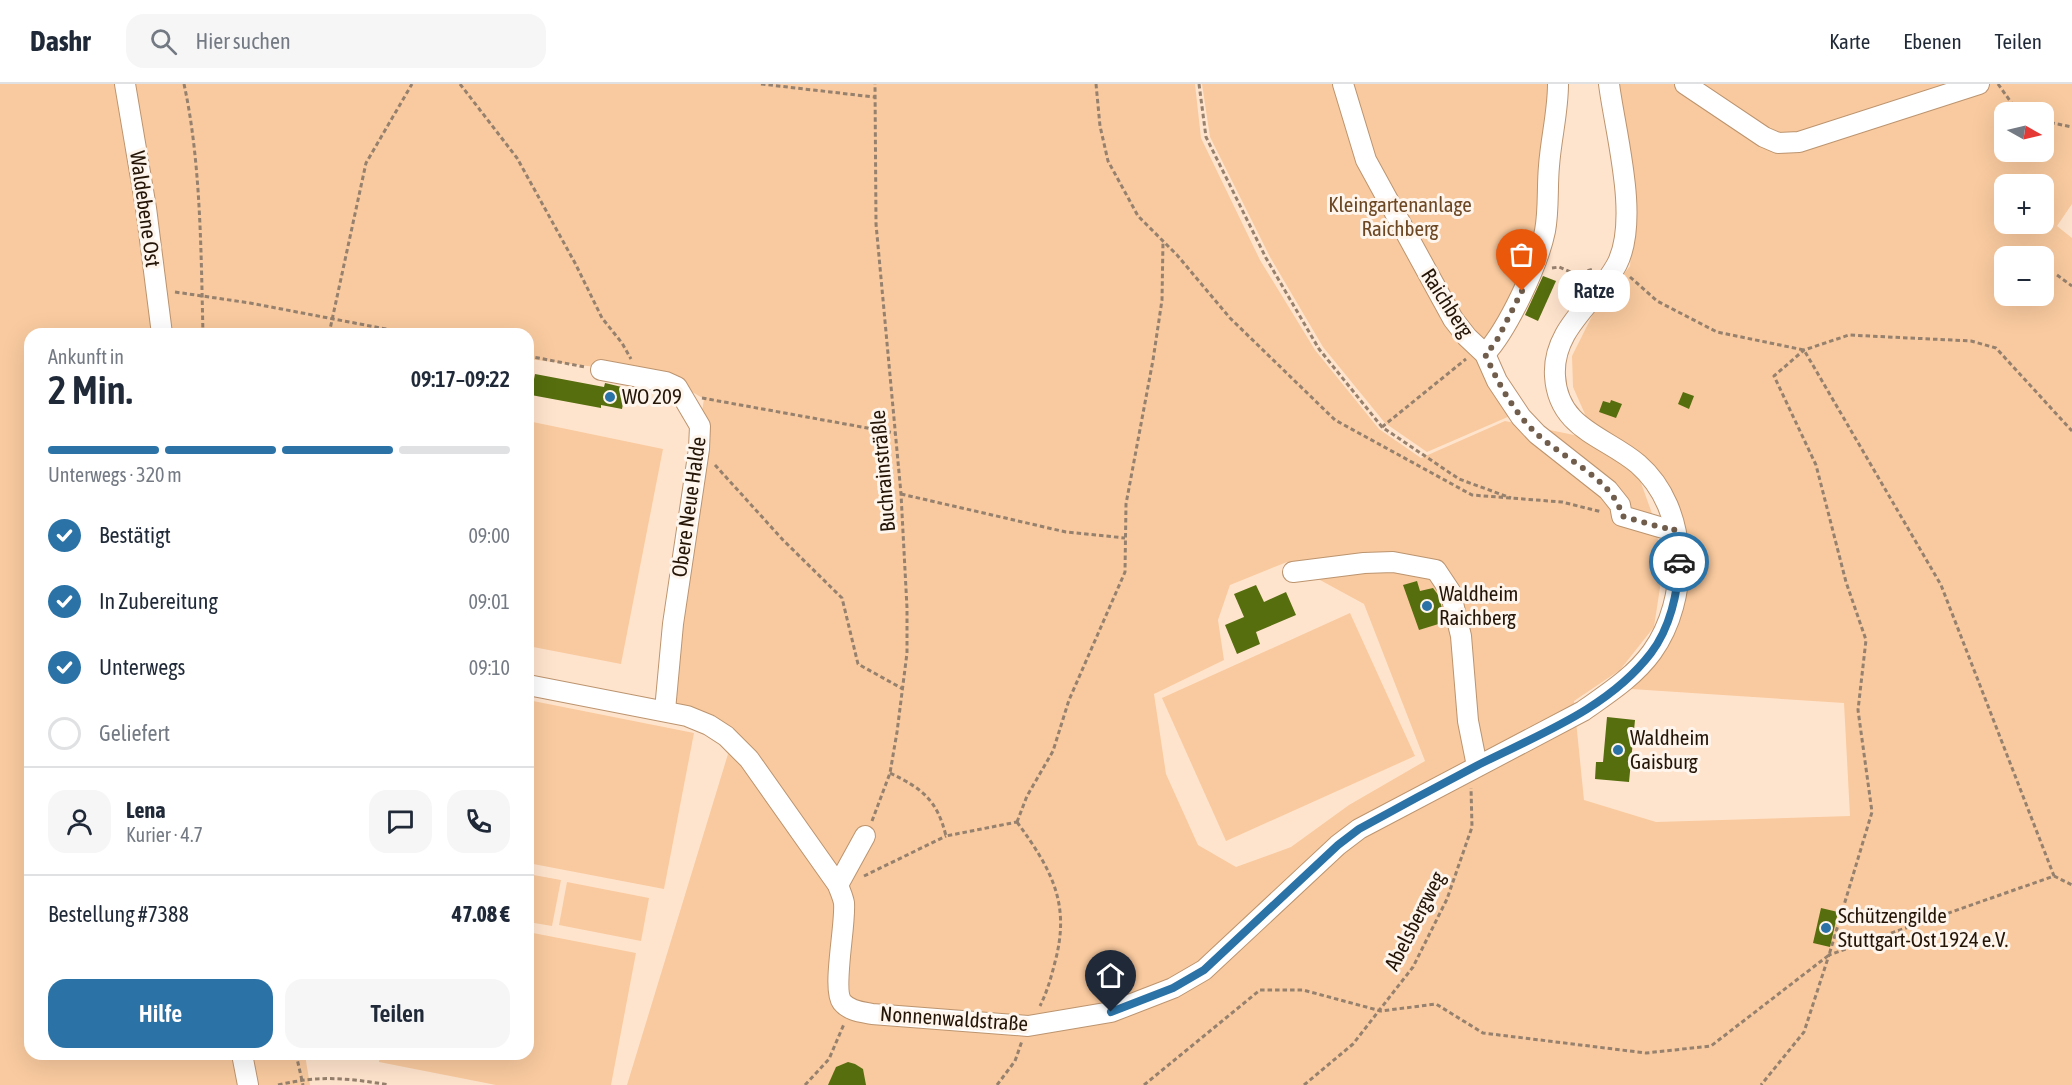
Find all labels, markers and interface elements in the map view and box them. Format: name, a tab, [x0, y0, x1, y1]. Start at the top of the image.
search box	[126, 14, 546, 68]
text: Dashr	[30, 25, 90, 57]
icon: search	[147, 25, 180, 58]
text: Hier suchen	[195, 28, 291, 54]
text: Karte	[1829, 29, 1870, 53]
text: Ebenen	[1903, 29, 1962, 53]
text: Teilen	[1995, 29, 2042, 53]
north arrow	[1994, 102, 2054, 162]
map controls	[1994, 102, 2054, 306]
street label: Waldebene Ost	[126, 149, 166, 268]
button: +	[1994, 174, 2054, 234]
park label: Kleingartenanlage Raichberg	[1328, 192, 1472, 240]
pin	[1496, 229, 1547, 291]
icon: bag	[1505, 238, 1538, 271]
button: −	[1994, 246, 2054, 306]
street label: Raichberg	[1417, 264, 1479, 341]
callout: Ratze	[1558, 270, 1630, 312]
text: Ratze	[1573, 279, 1615, 302]
text: Ankunft in	[48, 345, 124, 368]
text: 09:17–09:22	[411, 366, 510, 392]
text: 2 Min.	[48, 368, 133, 412]
place label: WO 209	[622, 384, 682, 408]
marker: WO 209	[603, 390, 617, 404]
street label: Buchrainsträßle	[865, 409, 899, 533]
street label: Obere Neue Halde	[666, 435, 710, 579]
text: Unterwegs · 320 m	[48, 463, 182, 486]
icon: check	[48, 519, 81, 552]
text: Bestätigt	[99, 522, 171, 548]
text: 09:00	[468, 524, 510, 547]
courier	[1649, 532, 1709, 592]
icon: car	[1663, 546, 1696, 579]
place label: Waldheim Raichberg	[1439, 581, 1518, 629]
icon: check	[48, 585, 81, 618]
text: In Zubereitung	[99, 588, 218, 614]
text: 09:01	[468, 590, 510, 613]
marker: Waldheim Raichberg	[1420, 599, 1434, 613]
icon: check	[48, 651, 81, 684]
text: Unterwegs	[99, 654, 185, 680]
text: 09:10	[469, 656, 510, 679]
text: Geliefert	[99, 720, 170, 746]
place label: Waldheim Gaisburg	[1630, 725, 1709, 773]
marker: Waldheim Gaisburg	[1611, 743, 1625, 757]
button: person	[48, 790, 111, 853]
button: chat	[369, 790, 432, 853]
button: phone	[447, 790, 510, 853]
text: Lena	[126, 797, 165, 823]
text: Kurier · 4.7	[126, 823, 203, 846]
street label: Abelsbergweg	[1379, 867, 1449, 974]
text: Bestellung #7388	[48, 901, 189, 927]
text: 47.08 €	[452, 901, 510, 927]
place label: Schützengilde Stuttgart-Ost 1924 e.V.	[1838, 903, 2008, 951]
marker: Schützengilde Stuttgart-Ost 1924 e.V.	[1819, 921, 1833, 935]
pin	[1085, 950, 1136, 1012]
icon: home	[1094, 959, 1127, 992]
button: Hilfe	[48, 979, 273, 1048]
button: Teilen	[285, 979, 510, 1048]
street label: Nonnenwaldstraße	[879, 1001, 1029, 1035]

